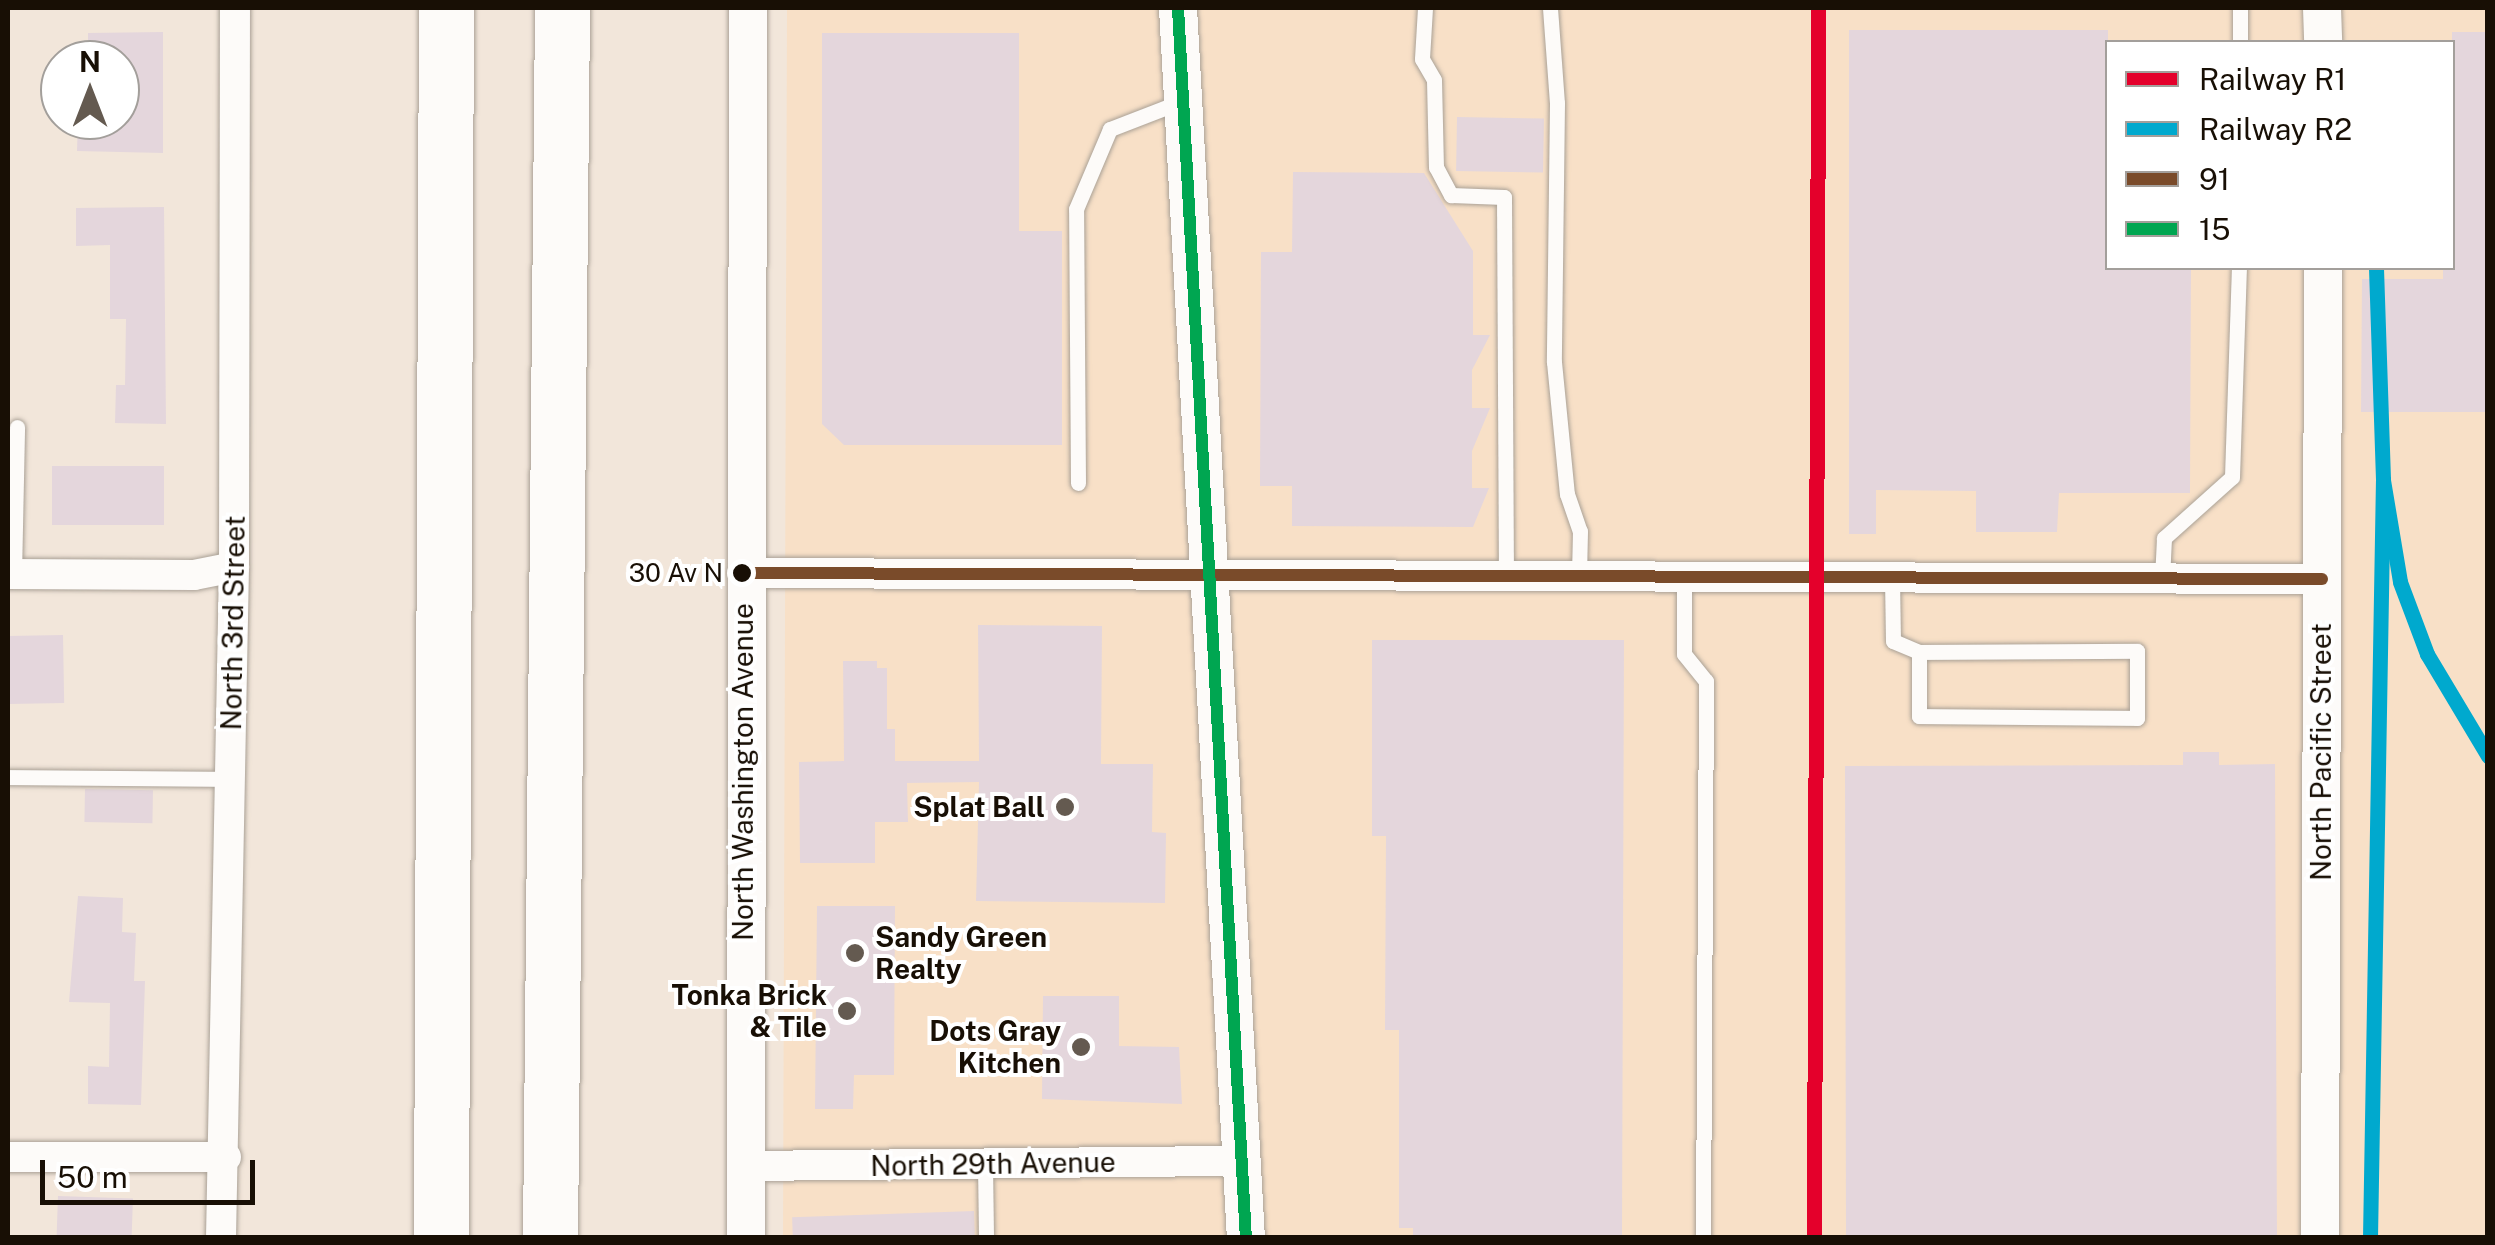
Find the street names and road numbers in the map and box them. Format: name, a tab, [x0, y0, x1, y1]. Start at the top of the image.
street label: North 3rd Street	[214, 515, 252, 731]
street label: North Washington Avenue	[726, 603, 760, 941]
street label: North Pacific Street	[2304, 623, 2338, 881]
street label: North 29th Avenue	[870, 1145, 1116, 1183]

